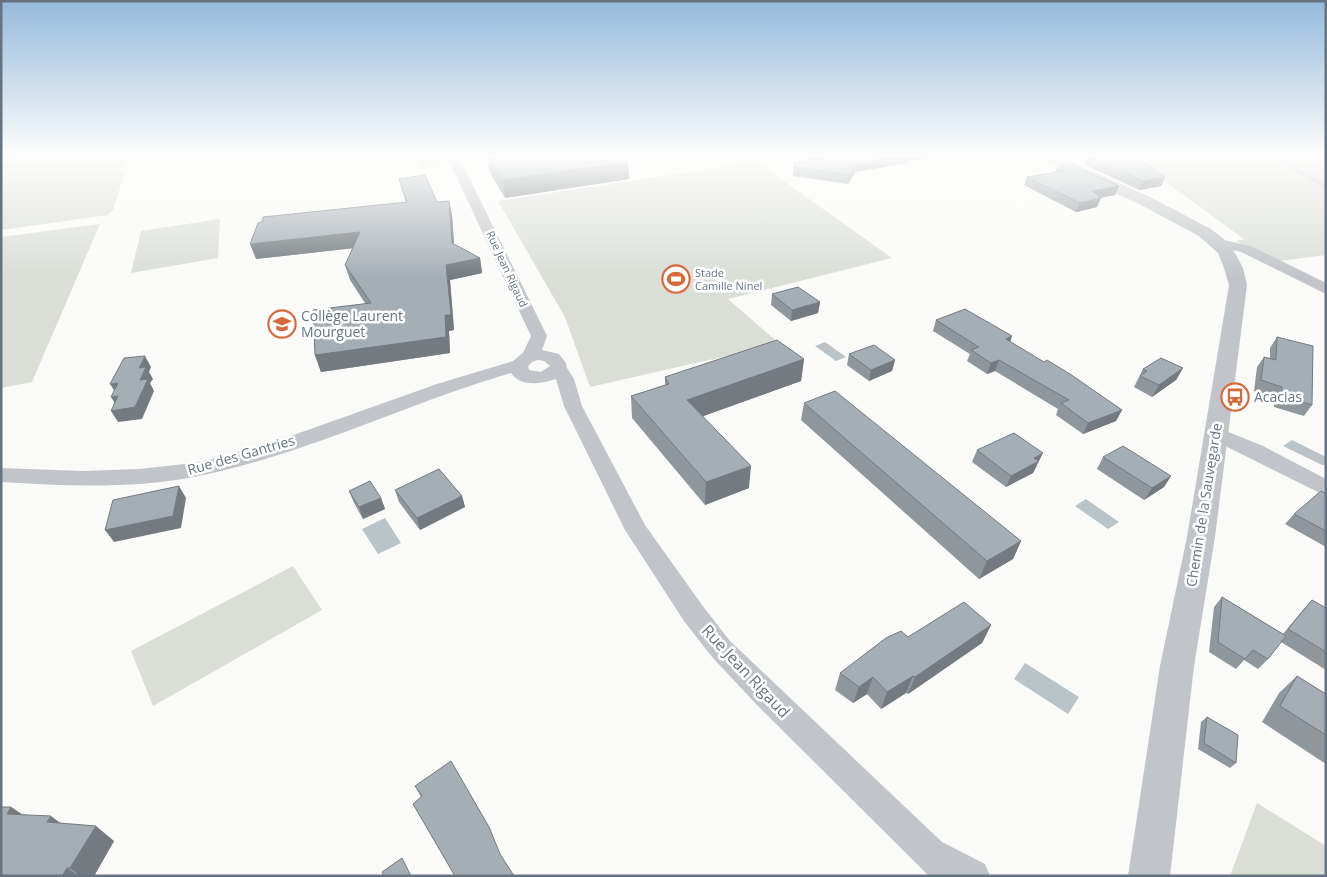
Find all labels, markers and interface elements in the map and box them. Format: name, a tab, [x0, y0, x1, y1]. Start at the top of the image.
street label: Rue Jean Rigaud	[483, 228, 532, 309]
sports icon: Stade Camille Ninel	[661, 264, 691, 294]
place label: Stade Camille Ninel	[695, 265, 762, 293]
place label: Collège Laurent Mourguet	[301, 306, 403, 341]
school or university icon: Collège Laurent Mourguet	[267, 309, 297, 339]
bus stop icon: Acacias	[1220, 382, 1250, 412]
place label: Acacias	[1254, 387, 1302, 406]
street label: Chemin de la Sauvegarde	[1181, 422, 1226, 588]
street label: Rue des Gantries	[185, 430, 297, 479]
street label: Rue Jean Rigaud	[697, 620, 795, 722]

